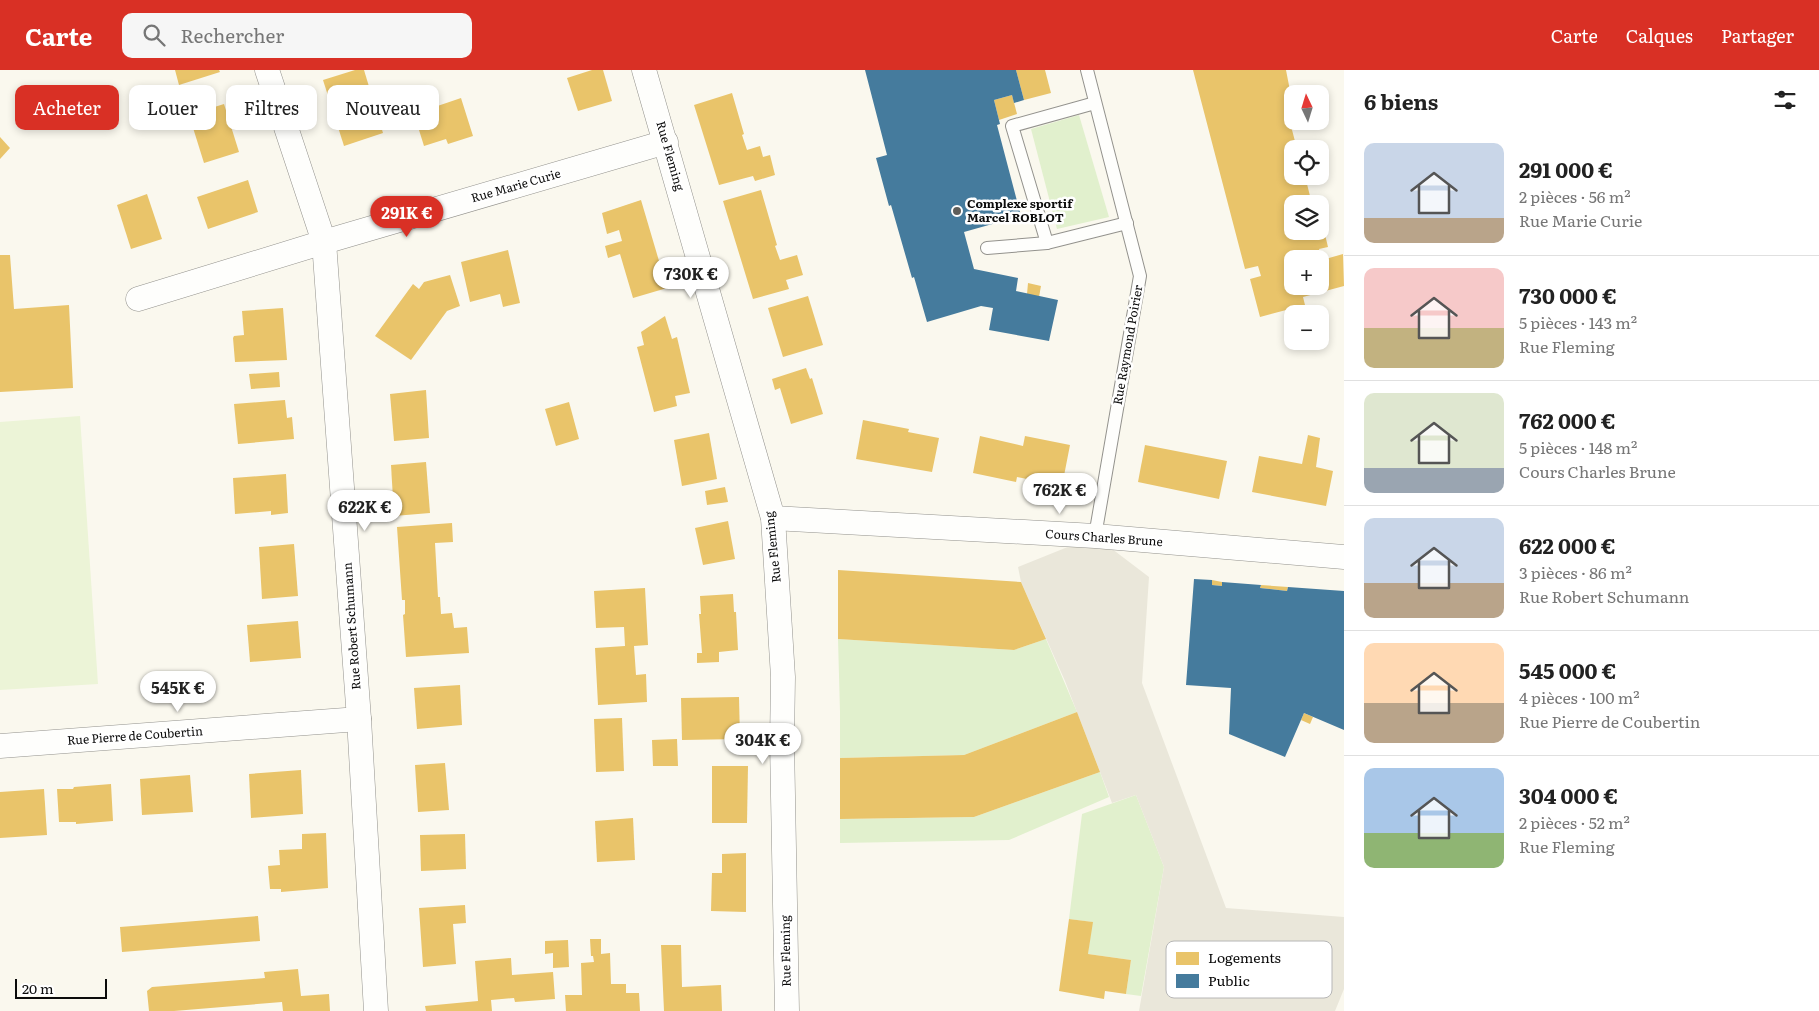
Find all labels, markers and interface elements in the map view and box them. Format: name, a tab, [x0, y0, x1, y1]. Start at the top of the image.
search box	[122, 13, 472, 58]
text: Carte	[25, 18, 92, 53]
icon: search	[140, 21, 168, 49]
text: Rechercher	[180, 21, 284, 49]
text: Carte	[1551, 22, 1598, 49]
text: Calques	[1626, 22, 1693, 49]
text: Partager	[1721, 22, 1794, 49]
chip: Acheter	[15, 85, 119, 130]
chip: Louer	[129, 85, 216, 130]
chip: Filtres	[226, 85, 317, 130]
chip: Nouveau	[327, 85, 439, 130]
north arrow	[1284, 85, 1329, 130]
map controls	[1284, 85, 1329, 350]
text: 6 biens	[1364, 85, 1438, 116]
icon: filters	[1771, 86, 1799, 114]
street label: Rue Fleming	[652, 119, 690, 193]
button: locate	[1284, 140, 1329, 185]
text: 291 000 €	[1519, 153, 1613, 184]
icon: home	[1404, 163, 1464, 223]
street label: Rue Marie Curie	[469, 164, 563, 206]
text: 2 pièces · 56 m²	[1519, 184, 1631, 208]
place label: Complexe sportif Marcel ROBLOT	[967, 194, 1074, 226]
button: layers	[1284, 195, 1329, 240]
pin: 291K €	[366, 196, 448, 238]
text: 291K €	[381, 200, 433, 224]
marker: Complexe sportif Marcel ROBLOT	[951, 205, 963, 217]
text: Rue Marie Curie	[1519, 208, 1642, 232]
button: +	[1284, 250, 1329, 295]
pin: 730K €	[650, 256, 732, 299]
text: 730K €	[664, 261, 718, 285]
text: 730 000 €	[1519, 279, 1617, 310]
street label: Rue Raymond Poirier	[1108, 283, 1146, 406]
icon: home	[1404, 288, 1464, 348]
button: −	[1284, 305, 1329, 350]
text: 5 pièces · 143 m²	[1519, 310, 1637, 334]
text: Rue Fleming	[1519, 334, 1615, 358]
text: 762 000 €	[1519, 404, 1616, 435]
icon: home	[1404, 413, 1464, 473]
text: 5 pièces · 148 m²	[1519, 435, 1637, 459]
text: Cours Charles Brune	[1519, 459, 1676, 483]
pin: 762K €	[1019, 472, 1101, 515]
text: 762K €	[1033, 477, 1087, 501]
pin: 622K €	[324, 490, 406, 532]
text: 622K €	[338, 494, 392, 518]
street label: Rue Fleming	[759, 510, 785, 584]
street label: Cours Charles Brune	[1045, 524, 1163, 550]
text: 622 000 €	[1519, 529, 1616, 560]
icon: home	[1404, 538, 1464, 598]
text: 3 pièces · 86 m²	[1519, 560, 1632, 584]
street label: Rue Robert Schumann	[338, 562, 364, 690]
text: Rue Robert Schumann	[1519, 584, 1689, 608]
text: 545 000 €	[1519, 654, 1616, 685]
icon: home	[1404, 663, 1464, 723]
pin: 545K €	[137, 670, 219, 713]
text: 545K €	[151, 675, 205, 699]
text: 4 pièces · 100 m²	[1519, 685, 1640, 709]
text: Rue Pierre de Coubertin	[1519, 709, 1700, 733]
street label: Rue Pierre de Coubertin	[66, 721, 203, 749]
pin: 304K €	[722, 722, 804, 765]
text: 304K €	[735, 727, 791, 751]
text: 304 000 €	[1519, 779, 1618, 810]
icon: home	[1404, 788, 1464, 848]
text: 2 pièces · 52 m²	[1519, 810, 1630, 834]
text: Rue Fleming	[1519, 834, 1615, 858]
street label: Rue Fleming	[775, 915, 795, 987]
legend	[1166, 941, 1332, 998]
text: Logements	[1208, 947, 1281, 967]
text: Public	[1208, 970, 1250, 990]
scale bar	[15, 976, 108, 999]
text: 20 m	[22, 978, 54, 998]

